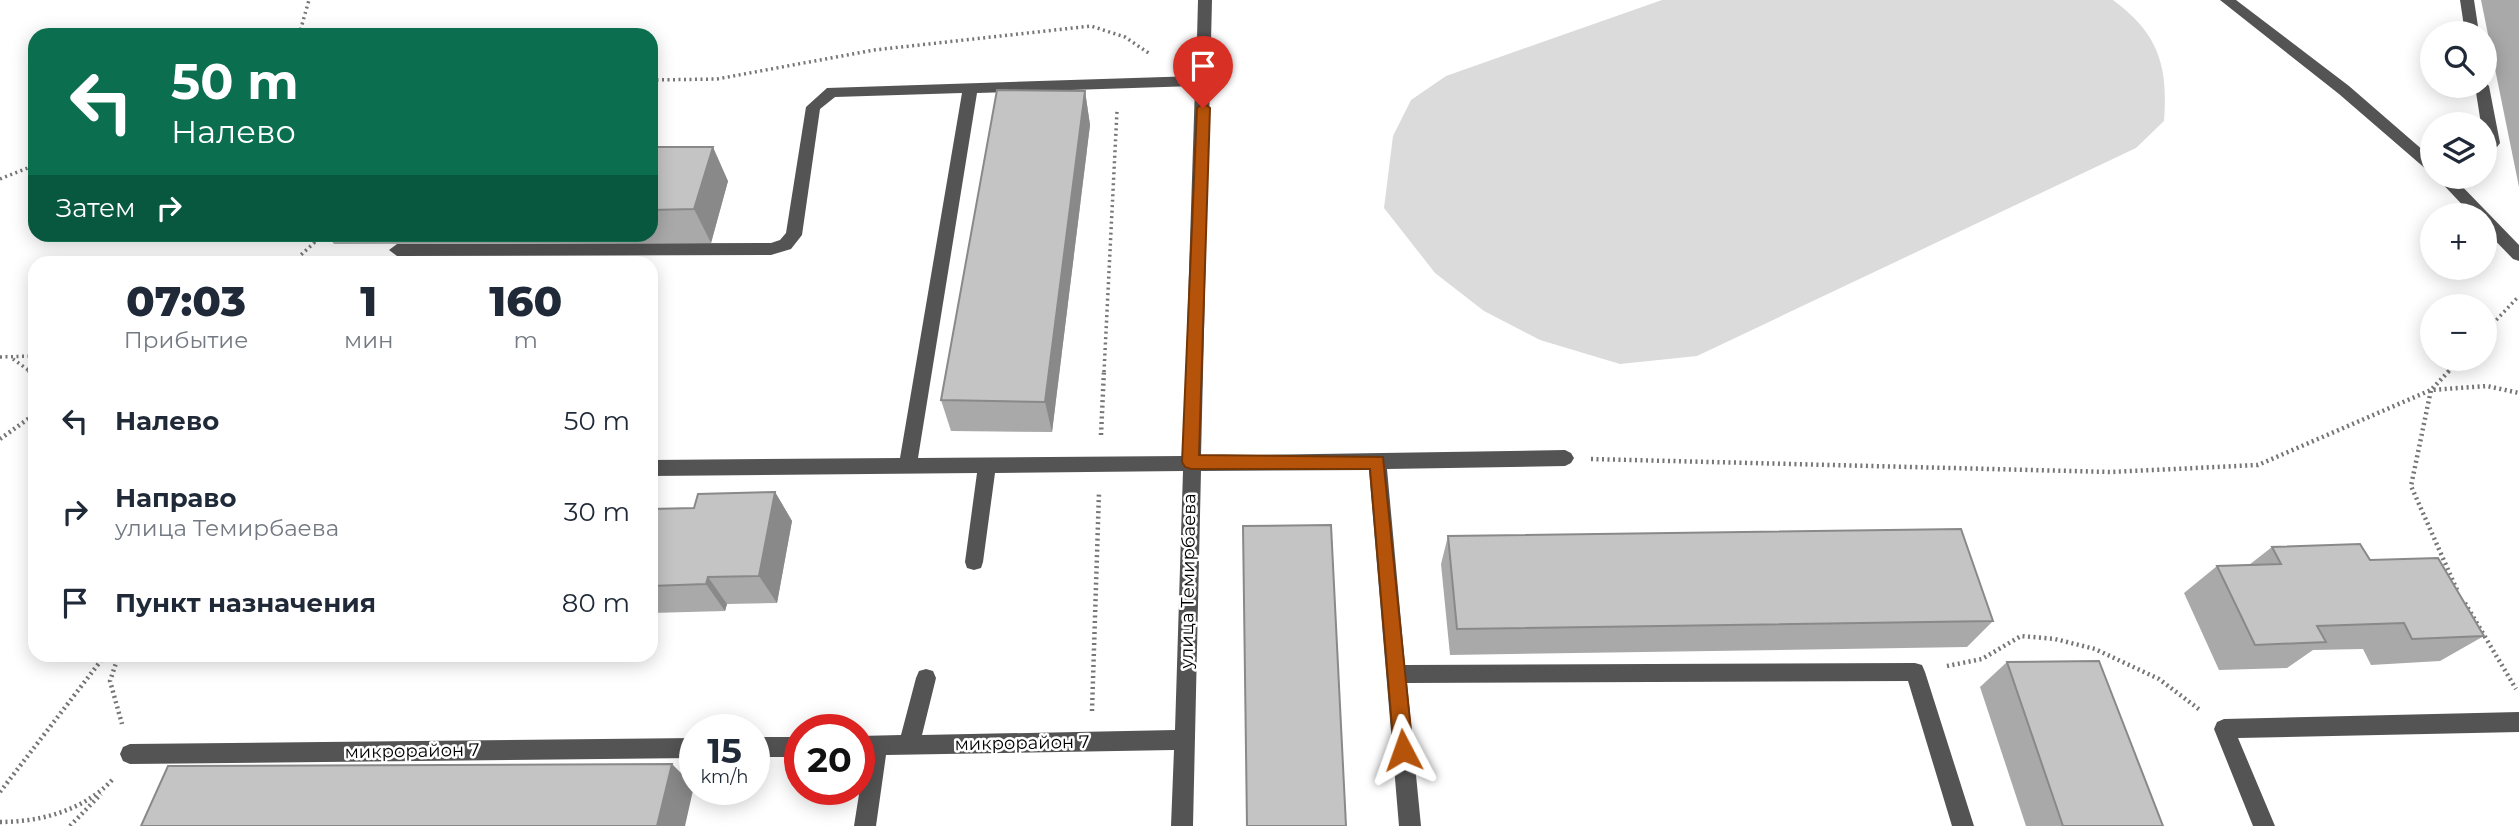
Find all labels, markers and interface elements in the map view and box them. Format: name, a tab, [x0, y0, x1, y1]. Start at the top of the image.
map controls	[2420, 21, 2497, 371]
button: search	[2420, 21, 2497, 98]
pin	[1173, 36, 1233, 108]
icon: arrive	[1184, 47, 1222, 85]
text: 50 m	[171, 52, 299, 111]
icon: left	[56, 56, 147, 147]
text: Налево	[171, 112, 296, 151]
button: layers	[2420, 112, 2497, 189]
icon: right	[150, 189, 188, 227]
text: Затем	[56, 192, 136, 224]
button: +	[2420, 203, 2497, 280]
text: 07:03	[126, 275, 246, 327]
text: 1	[360, 275, 377, 327]
text: 160	[489, 275, 562, 327]
button: −	[2420, 294, 2497, 371]
text: Прибытие	[124, 326, 248, 354]
text: мин	[344, 326, 394, 354]
text: m	[514, 326, 538, 354]
icon: left	[56, 402, 94, 440]
text: Налево	[115, 405, 219, 437]
text: 50 m	[564, 405, 630, 437]
text: Направо	[115, 482, 236, 514]
icon: right	[56, 493, 94, 531]
street label: улица Темирбаева	[1175, 493, 1201, 670]
text: 30 m	[564, 496, 630, 528]
text: улица Темирбаева	[115, 514, 339, 542]
icon: arrive	[56, 584, 94, 622]
text: Пункт назначения	[115, 587, 376, 619]
text: 80 m	[562, 587, 630, 619]
position arrow	[1366, 713, 1440, 787]
speed limit sign: 20	[784, 714, 875, 805]
text: 15	[707, 729, 742, 772]
street label: микрорайон 7	[954, 731, 1090, 755]
street label: микрорайон 7	[344, 739, 480, 763]
text: km/h	[700, 766, 749, 788]

